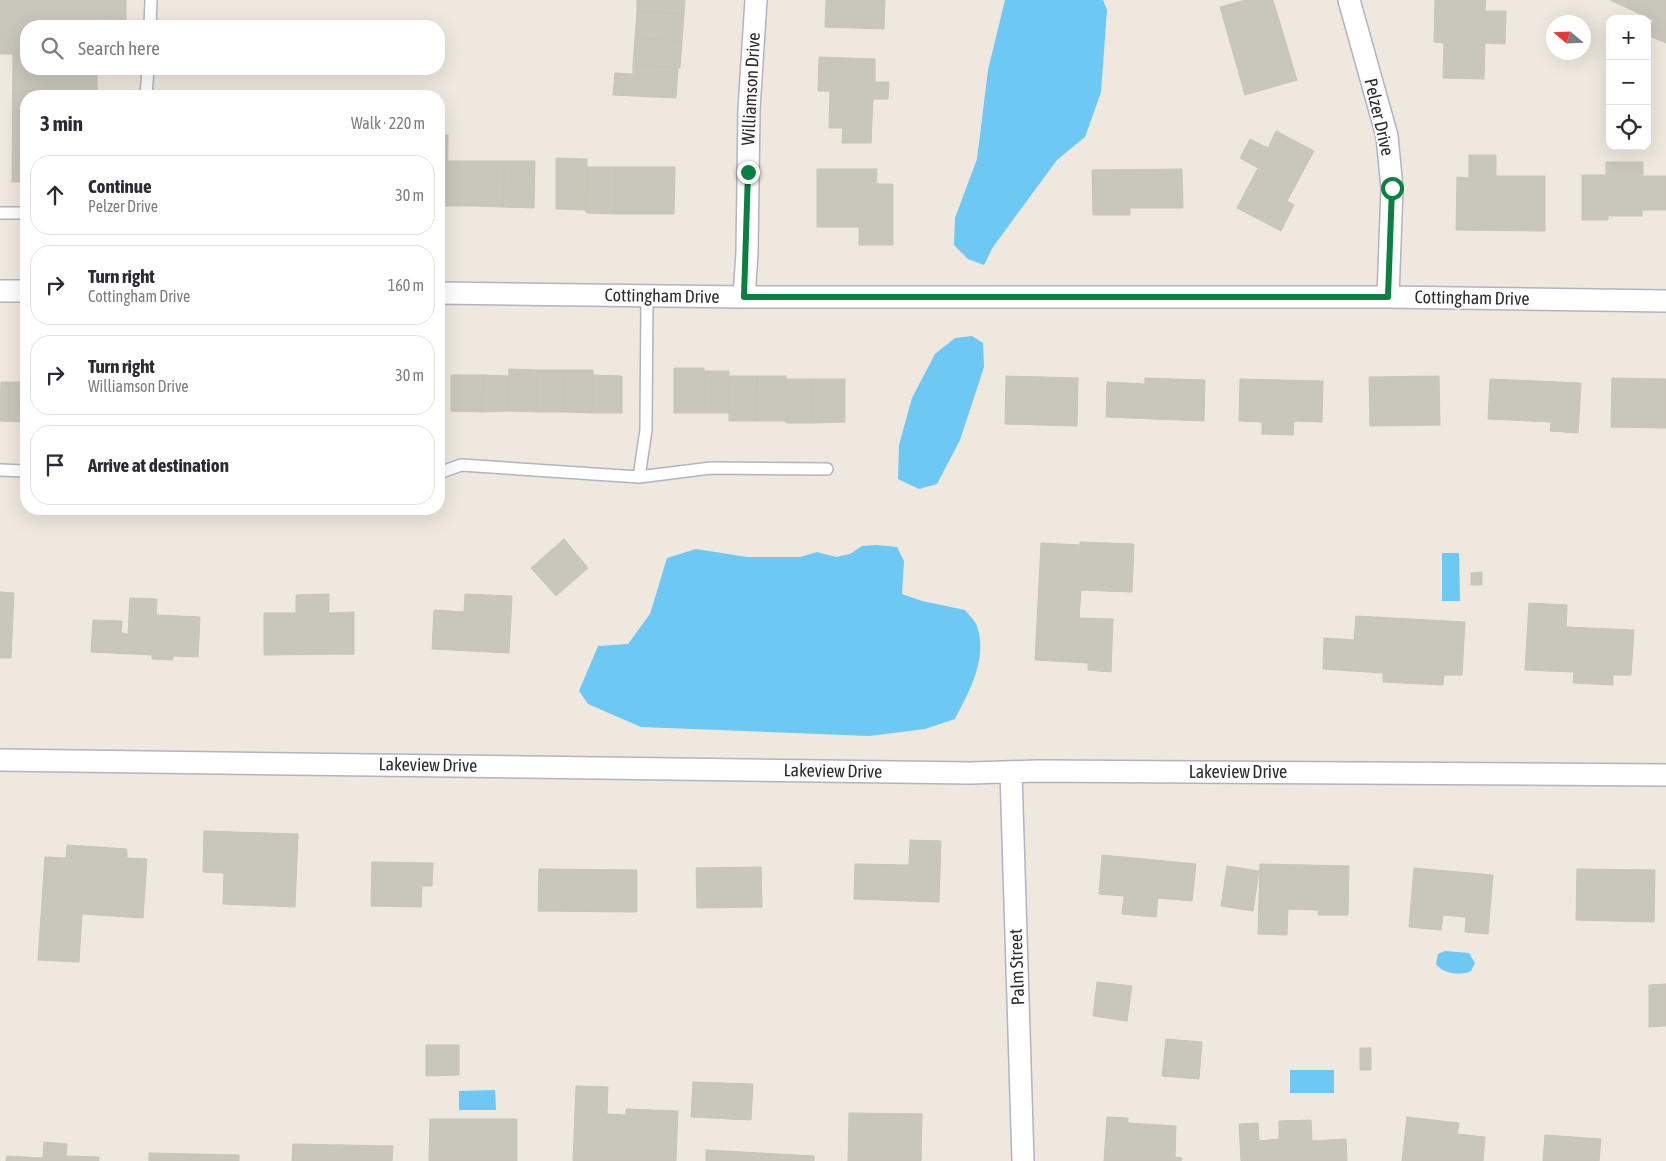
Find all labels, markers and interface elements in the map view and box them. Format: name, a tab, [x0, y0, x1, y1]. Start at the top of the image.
north arrow	[1546, 15, 1591, 60]
map controls	[1606, 15, 1651, 150]
button: +	[1606, 15, 1651, 60]
search box	[20, 20, 445, 75]
street label: Williamson Drive	[737, 32, 764, 146]
icon: search	[38, 34, 66, 62]
text: Search here	[78, 37, 160, 59]
button: −	[1606, 60, 1651, 105]
street label: Pelzer Drive	[1360, 76, 1399, 158]
button: locate	[1606, 105, 1651, 150]
text: 3 min	[40, 111, 83, 135]
text: Walk · 220 m	[351, 114, 425, 132]
route end	[737, 161, 760, 184]
text: Continue	[88, 175, 152, 197]
route start	[1381, 177, 1404, 200]
icon: ahead	[41, 181, 69, 209]
text: 30 m	[395, 186, 424, 204]
text: Pelzer Drive	[88, 197, 158, 215]
text: Turn right	[88, 265, 155, 287]
icon: right	[41, 271, 69, 299]
text: 160 m	[388, 276, 424, 294]
street label: Cottingham Drive	[604, 284, 720, 307]
street label: Cottingham Drive	[1414, 286, 1530, 309]
text: Cottingham Drive	[88, 287, 190, 305]
text: Turn right	[88, 355, 155, 377]
icon: right	[41, 361, 69, 389]
text: 30 m	[395, 366, 424, 384]
text: Williamson Drive	[88, 377, 189, 395]
icon: arrive	[41, 451, 69, 479]
text: Arrive at destination	[88, 454, 229, 476]
street label: Lakeview Drive	[379, 753, 477, 776]
street label: Lakeview Drive	[784, 759, 882, 782]
street label: Lakeview Drive	[1189, 761, 1287, 782]
street label: Palm Street	[1005, 928, 1028, 1006]

